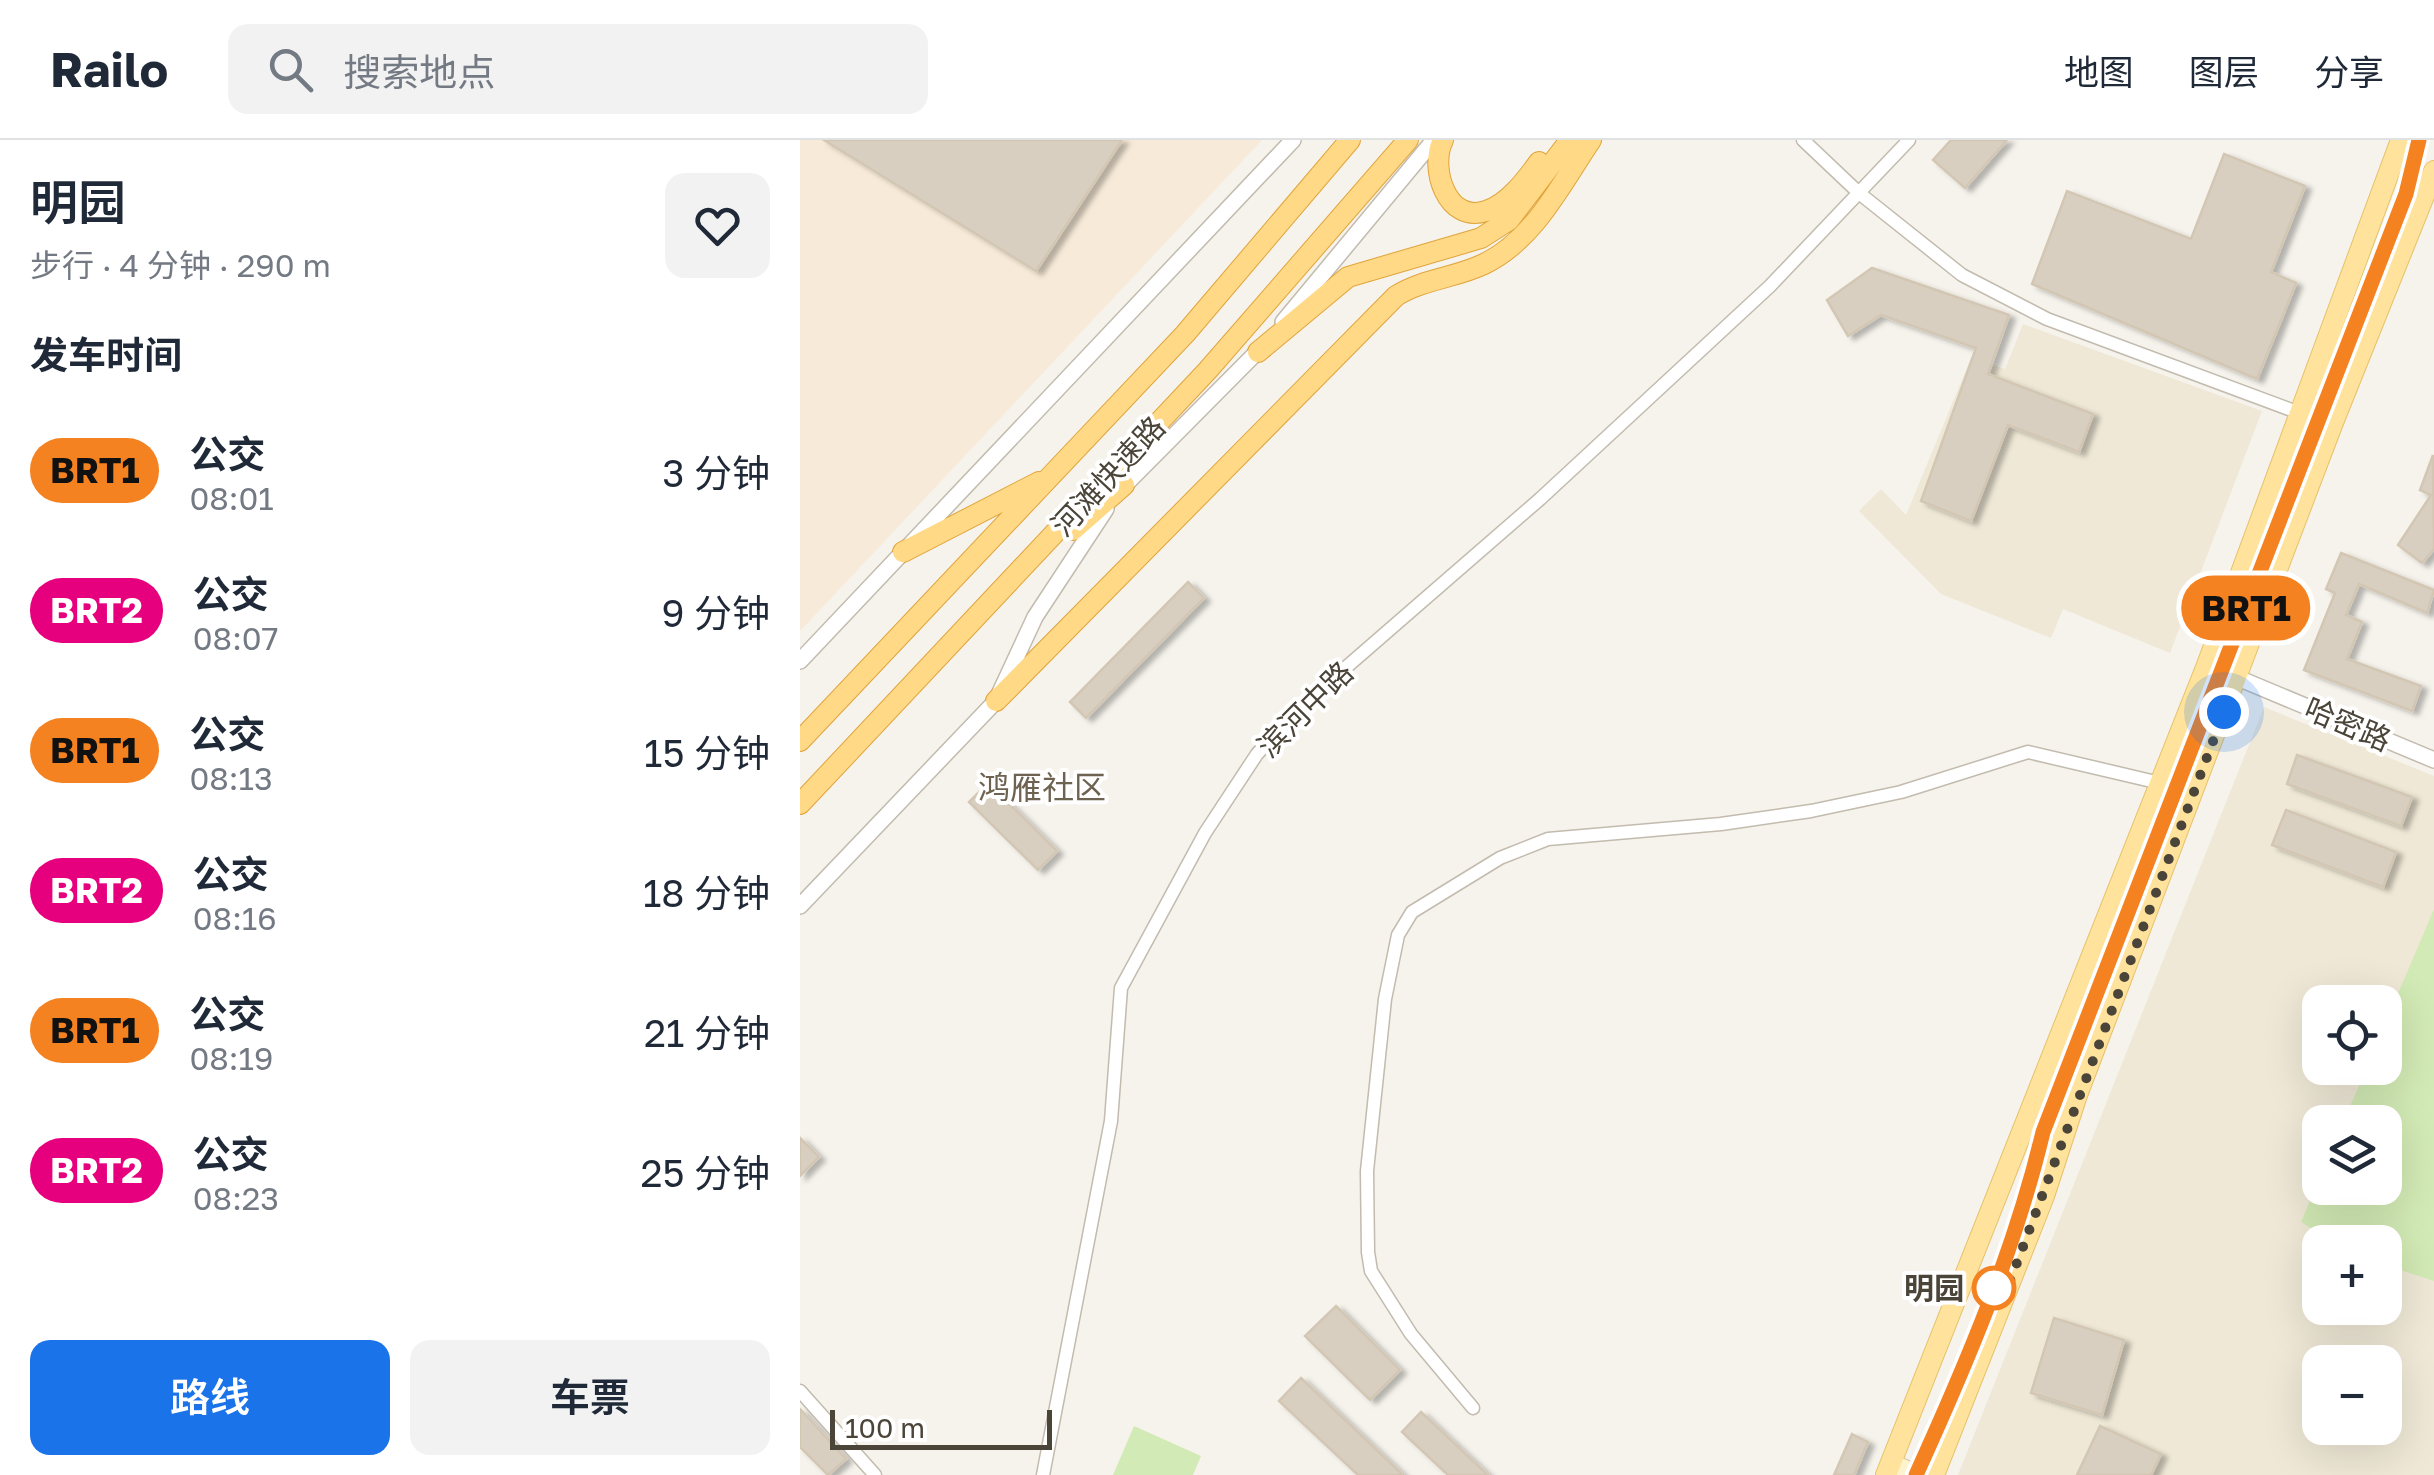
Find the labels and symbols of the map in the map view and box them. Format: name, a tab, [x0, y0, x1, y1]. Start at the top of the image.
street label: 河滩快速路	[1044, 409, 1172, 543]
line badge: BRT1	[2176, 576, 2316, 640]
street label: 滨河中路	[1250, 654, 1360, 764]
your location	[2199, 687, 2249, 737]
street label: 哈密路	[2300, 690, 2396, 758]
district label: 鸿雁社区	[978, 768, 1106, 806]
marker: 明园	[1973, 1267, 2015, 1309]
place label: 明园	[1904, 1270, 1964, 1306]
scale bar	[830, 1405, 1052, 1450]

